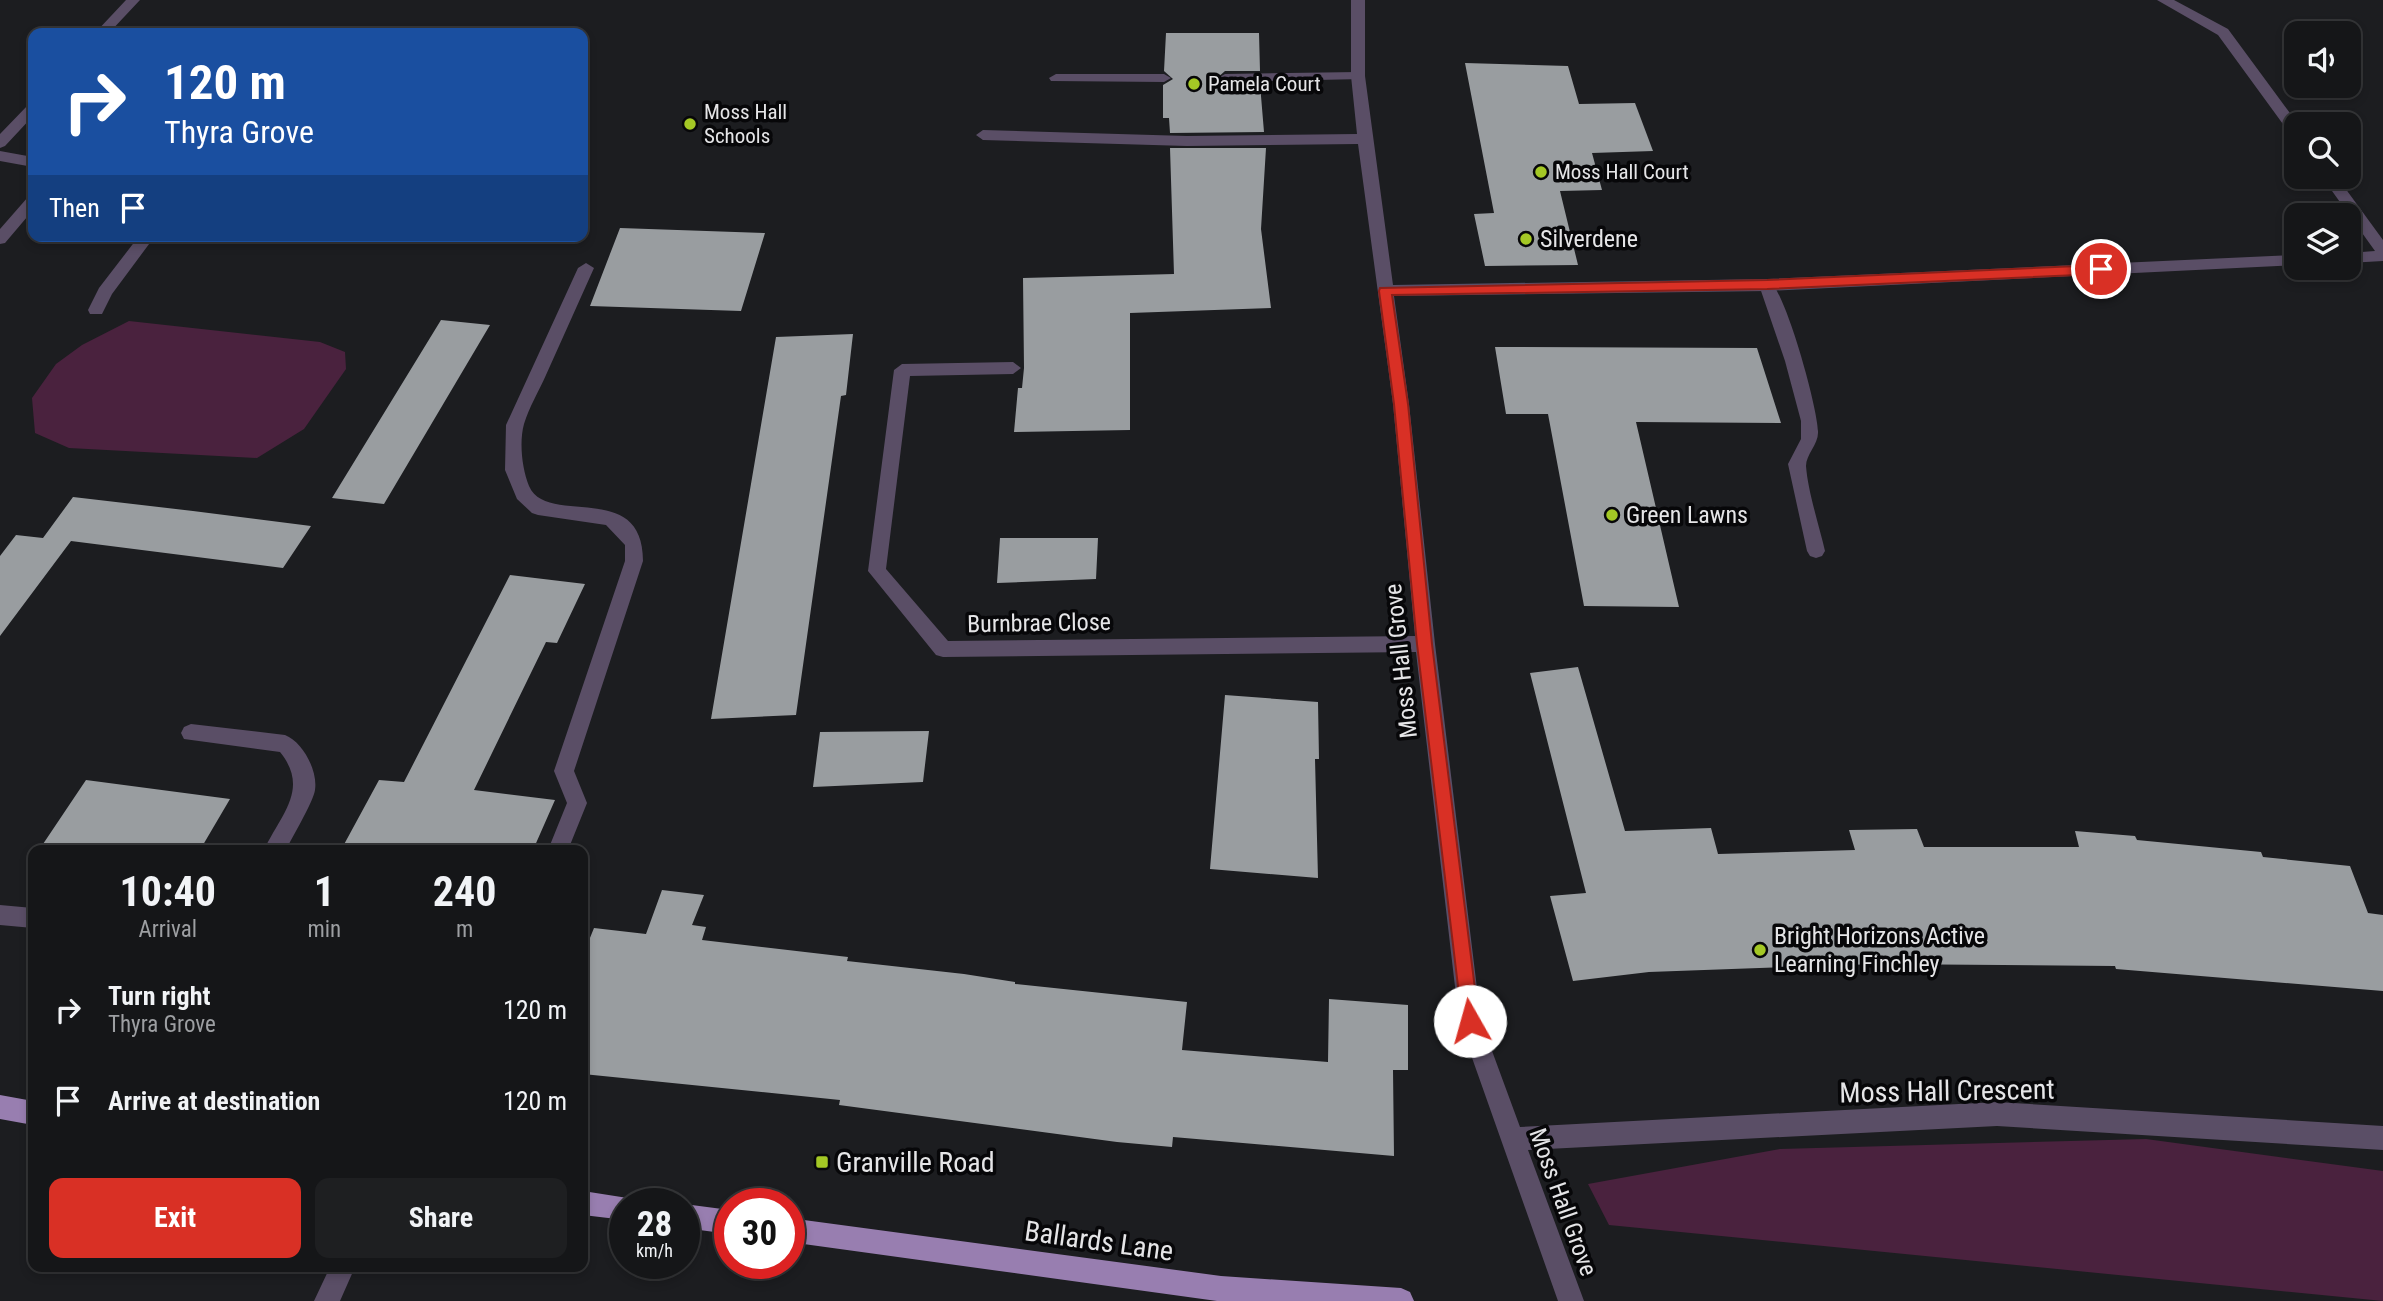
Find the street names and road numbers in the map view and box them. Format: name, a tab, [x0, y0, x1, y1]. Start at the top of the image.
street label: Moss Hall Grove	[1379, 582, 1423, 740]
street label: Burnbrae Close	[967, 608, 1111, 638]
street label: Moss Hall Crescent	[1839, 1073, 2055, 1109]
street label: Moss Hall Grove	[1523, 1124, 1603, 1280]
street label: Ballards Lane	[1023, 1214, 1175, 1268]

